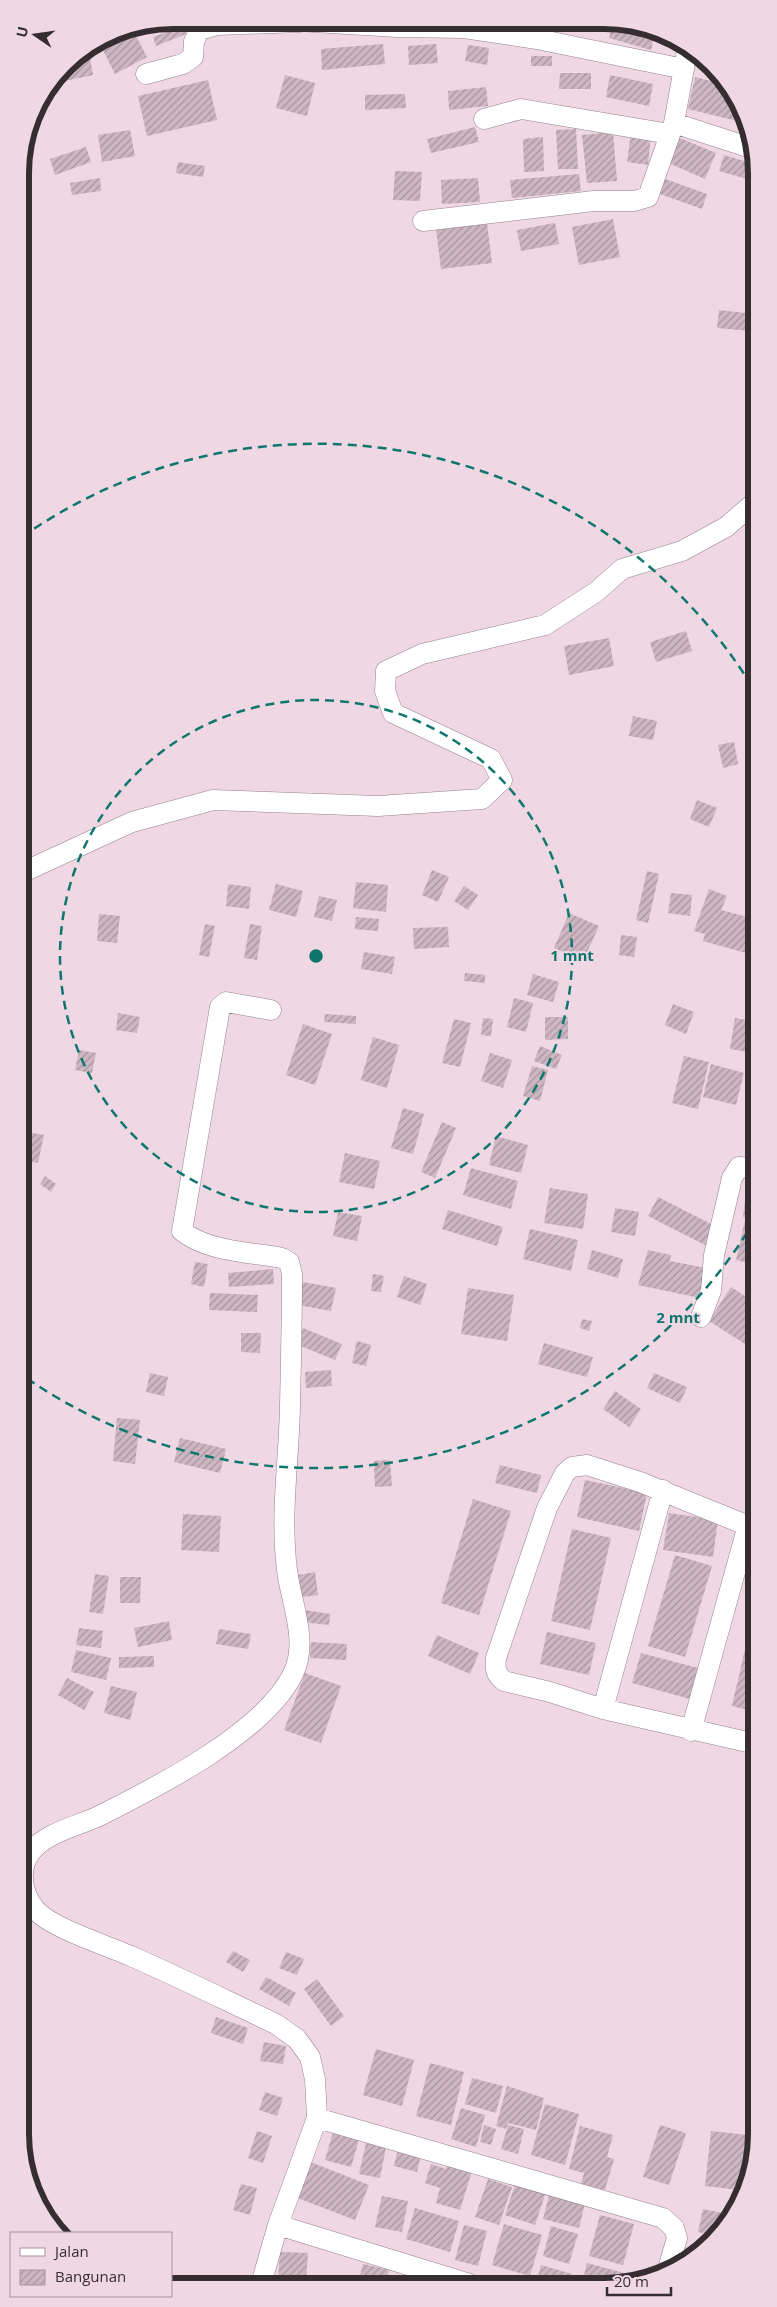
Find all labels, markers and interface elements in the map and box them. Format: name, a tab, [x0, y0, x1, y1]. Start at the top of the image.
north arrow	[10, 10, 60, 60]
text: U	[11, 25, 32, 39]
text: 1 mnt	[550, 945, 594, 965]
centre of rings	[307, 947, 325, 965]
text: 2 mnt	[656, 1307, 700, 1327]
legend	[10, 2232, 172, 2297]
text: Jalan	[53, 2241, 89, 2261]
scale bar	[607, 2264, 671, 2296]
text: Bangunan	[55, 2266, 126, 2286]
text: 20 m	[614, 2271, 649, 2291]

